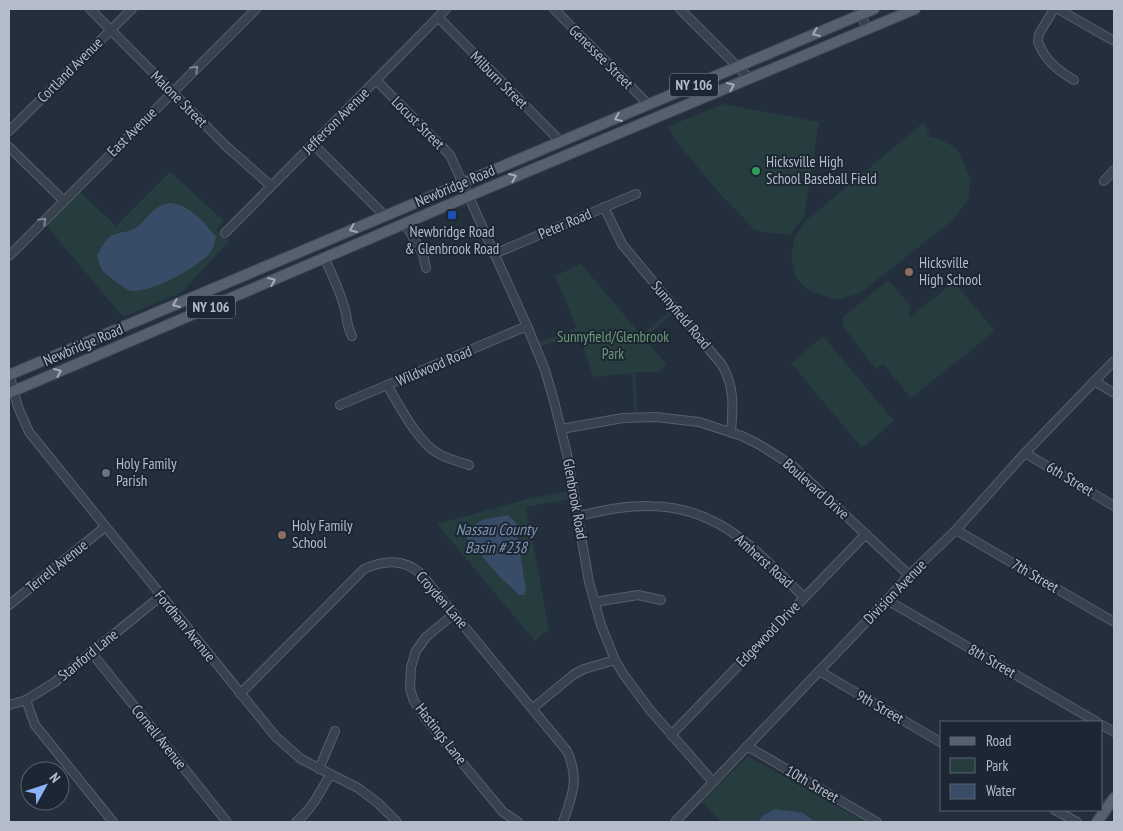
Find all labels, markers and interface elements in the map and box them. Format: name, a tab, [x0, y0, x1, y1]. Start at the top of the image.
street label: Genessee Street	[565, 21, 637, 93]
one-way arrow	[812, 27, 821, 38]
street label: Cortland Avenue	[33, 33, 106, 106]
street label: Milburn Street	[466, 47, 532, 113]
street label: Malone Street	[147, 66, 212, 131]
one-way arrow	[189, 66, 198, 75]
road number: NY 106	[670, 74, 718, 96]
one-way arrow	[726, 82, 735, 92]
street label: Jefferson Avenue	[298, 83, 373, 159]
street label: Locust Street	[388, 92, 449, 153]
street label: East Avenue	[103, 103, 160, 160]
one-way arrow	[614, 111, 623, 122]
place label: Hicksville High School Baseball Field	[766, 152, 877, 188]
street label: Newbridge Road	[412, 160, 498, 211]
marker: Hicksville High School Baseball Field	[750, 165, 762, 177]
one-way arrow	[509, 173, 517, 183]
street label: Peter Road	[535, 204, 594, 243]
marker: Newbridge Road & Glenbrook Road	[446, 209, 458, 221]
one-way arrow	[38, 218, 47, 227]
place label: Newbridge Road & Glenbrook Road	[405, 222, 499, 258]
one-way arrow	[349, 223, 358, 234]
place label: Hicksville High School	[919, 253, 982, 289]
marker: Hicksville High School	[903, 266, 915, 278]
one-way arrow	[267, 277, 276, 288]
street label: Sunnyfield Road	[647, 277, 715, 353]
road number: NY 106	[187, 296, 235, 318]
one-way arrow	[172, 298, 181, 309]
street label: Newbridge Road	[40, 319, 126, 370]
park label: Sunnyfield/Glenbrook Park	[557, 327, 669, 363]
street label: Wildwood Road	[393, 341, 474, 390]
one-way arrow	[53, 367, 62, 378]
place label: Holy Family Parish	[116, 454, 177, 490]
street label: Boulevard Drive	[779, 454, 853, 523]
street label: Glenbrook Road	[559, 457, 592, 541]
street label: 6th Street	[1043, 457, 1097, 500]
marker: Holy Family Parish	[100, 467, 112, 479]
place label: Holy Family School	[292, 516, 353, 552]
water label: Nassau County Basin #238	[456, 519, 538, 557]
marker: Holy Family School	[276, 529, 288, 541]
street label: Amherst Road	[731, 530, 797, 592]
street label: Terrell Avenue	[22, 535, 91, 596]
street label: 7th Street	[1008, 554, 1062, 597]
street label: Division Avenue	[859, 555, 930, 628]
street label: Croyden Lane	[412, 567, 473, 632]
street label: Fordham Avenue	[151, 586, 220, 665]
street label: Edgewood Drive	[732, 597, 804, 670]
street label: Stanford Lane	[54, 625, 122, 685]
street label: 8th Street	[965, 639, 1019, 682]
street label: 9th Street	[853, 685, 907, 728]
street label: Hastings Lane	[412, 699, 471, 768]
street label: Cornell Avenue	[128, 701, 191, 773]
legend	[940, 721, 1103, 811]
text: Road	[986, 731, 1012, 750]
text: Park	[986, 756, 1008, 775]
north arrow	[20, 761, 70, 811]
street label: 10th Street	[782, 761, 842, 806]
text: N	[46, 769, 64, 786]
text: Water	[986, 781, 1017, 800]

